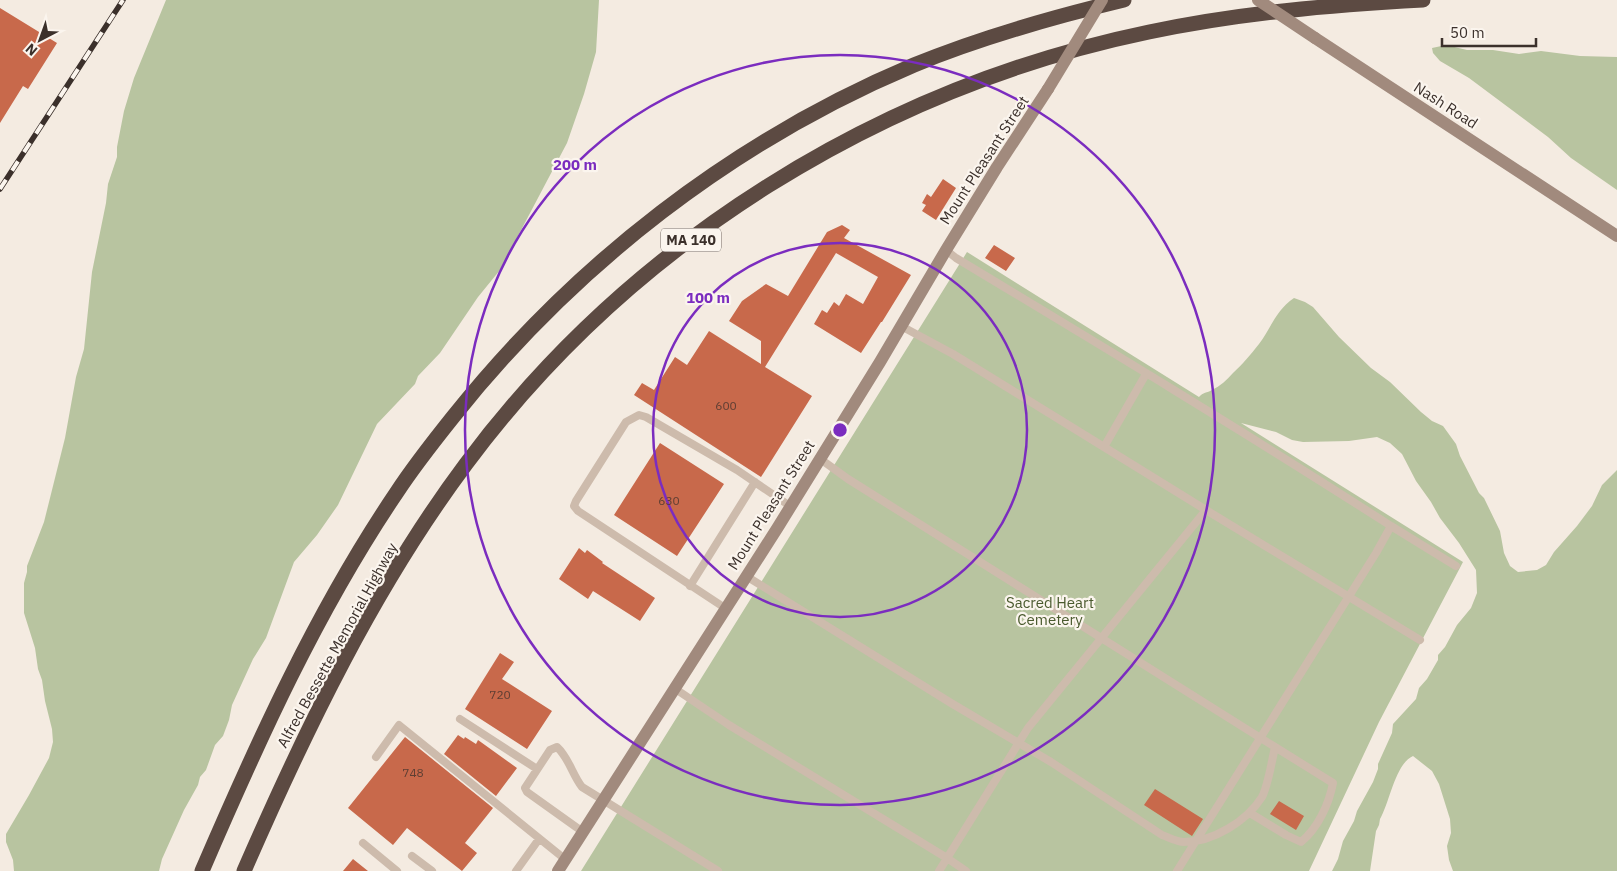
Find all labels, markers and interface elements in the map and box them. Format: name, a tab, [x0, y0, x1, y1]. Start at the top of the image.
north arrow	[15, 15, 65, 65]
scale bar	[1442, 15, 1536, 47]
text: 50 m	[1450, 23, 1485, 42]
text: N	[22, 40, 41, 60]
street label: Nash Road	[1410, 77, 1482, 133]
street label: Mount Pleasant Street	[935, 92, 1033, 228]
text: 200 m	[553, 155, 597, 174]
road number: MA 140	[661, 228, 721, 252]
text: 100 m	[686, 288, 730, 307]
house number: 600	[715, 398, 737, 413]
centre of rings	[831, 421, 849, 439]
street label: Mount Pleasant Street	[723, 437, 819, 573]
house number: 630	[658, 493, 680, 508]
street label: Alfred Bessette Memorial Highway	[273, 539, 402, 751]
park label: Sacred Heart Cemetery	[1006, 593, 1094, 629]
house number: 720	[489, 687, 511, 702]
house number: 748	[402, 765, 424, 780]

